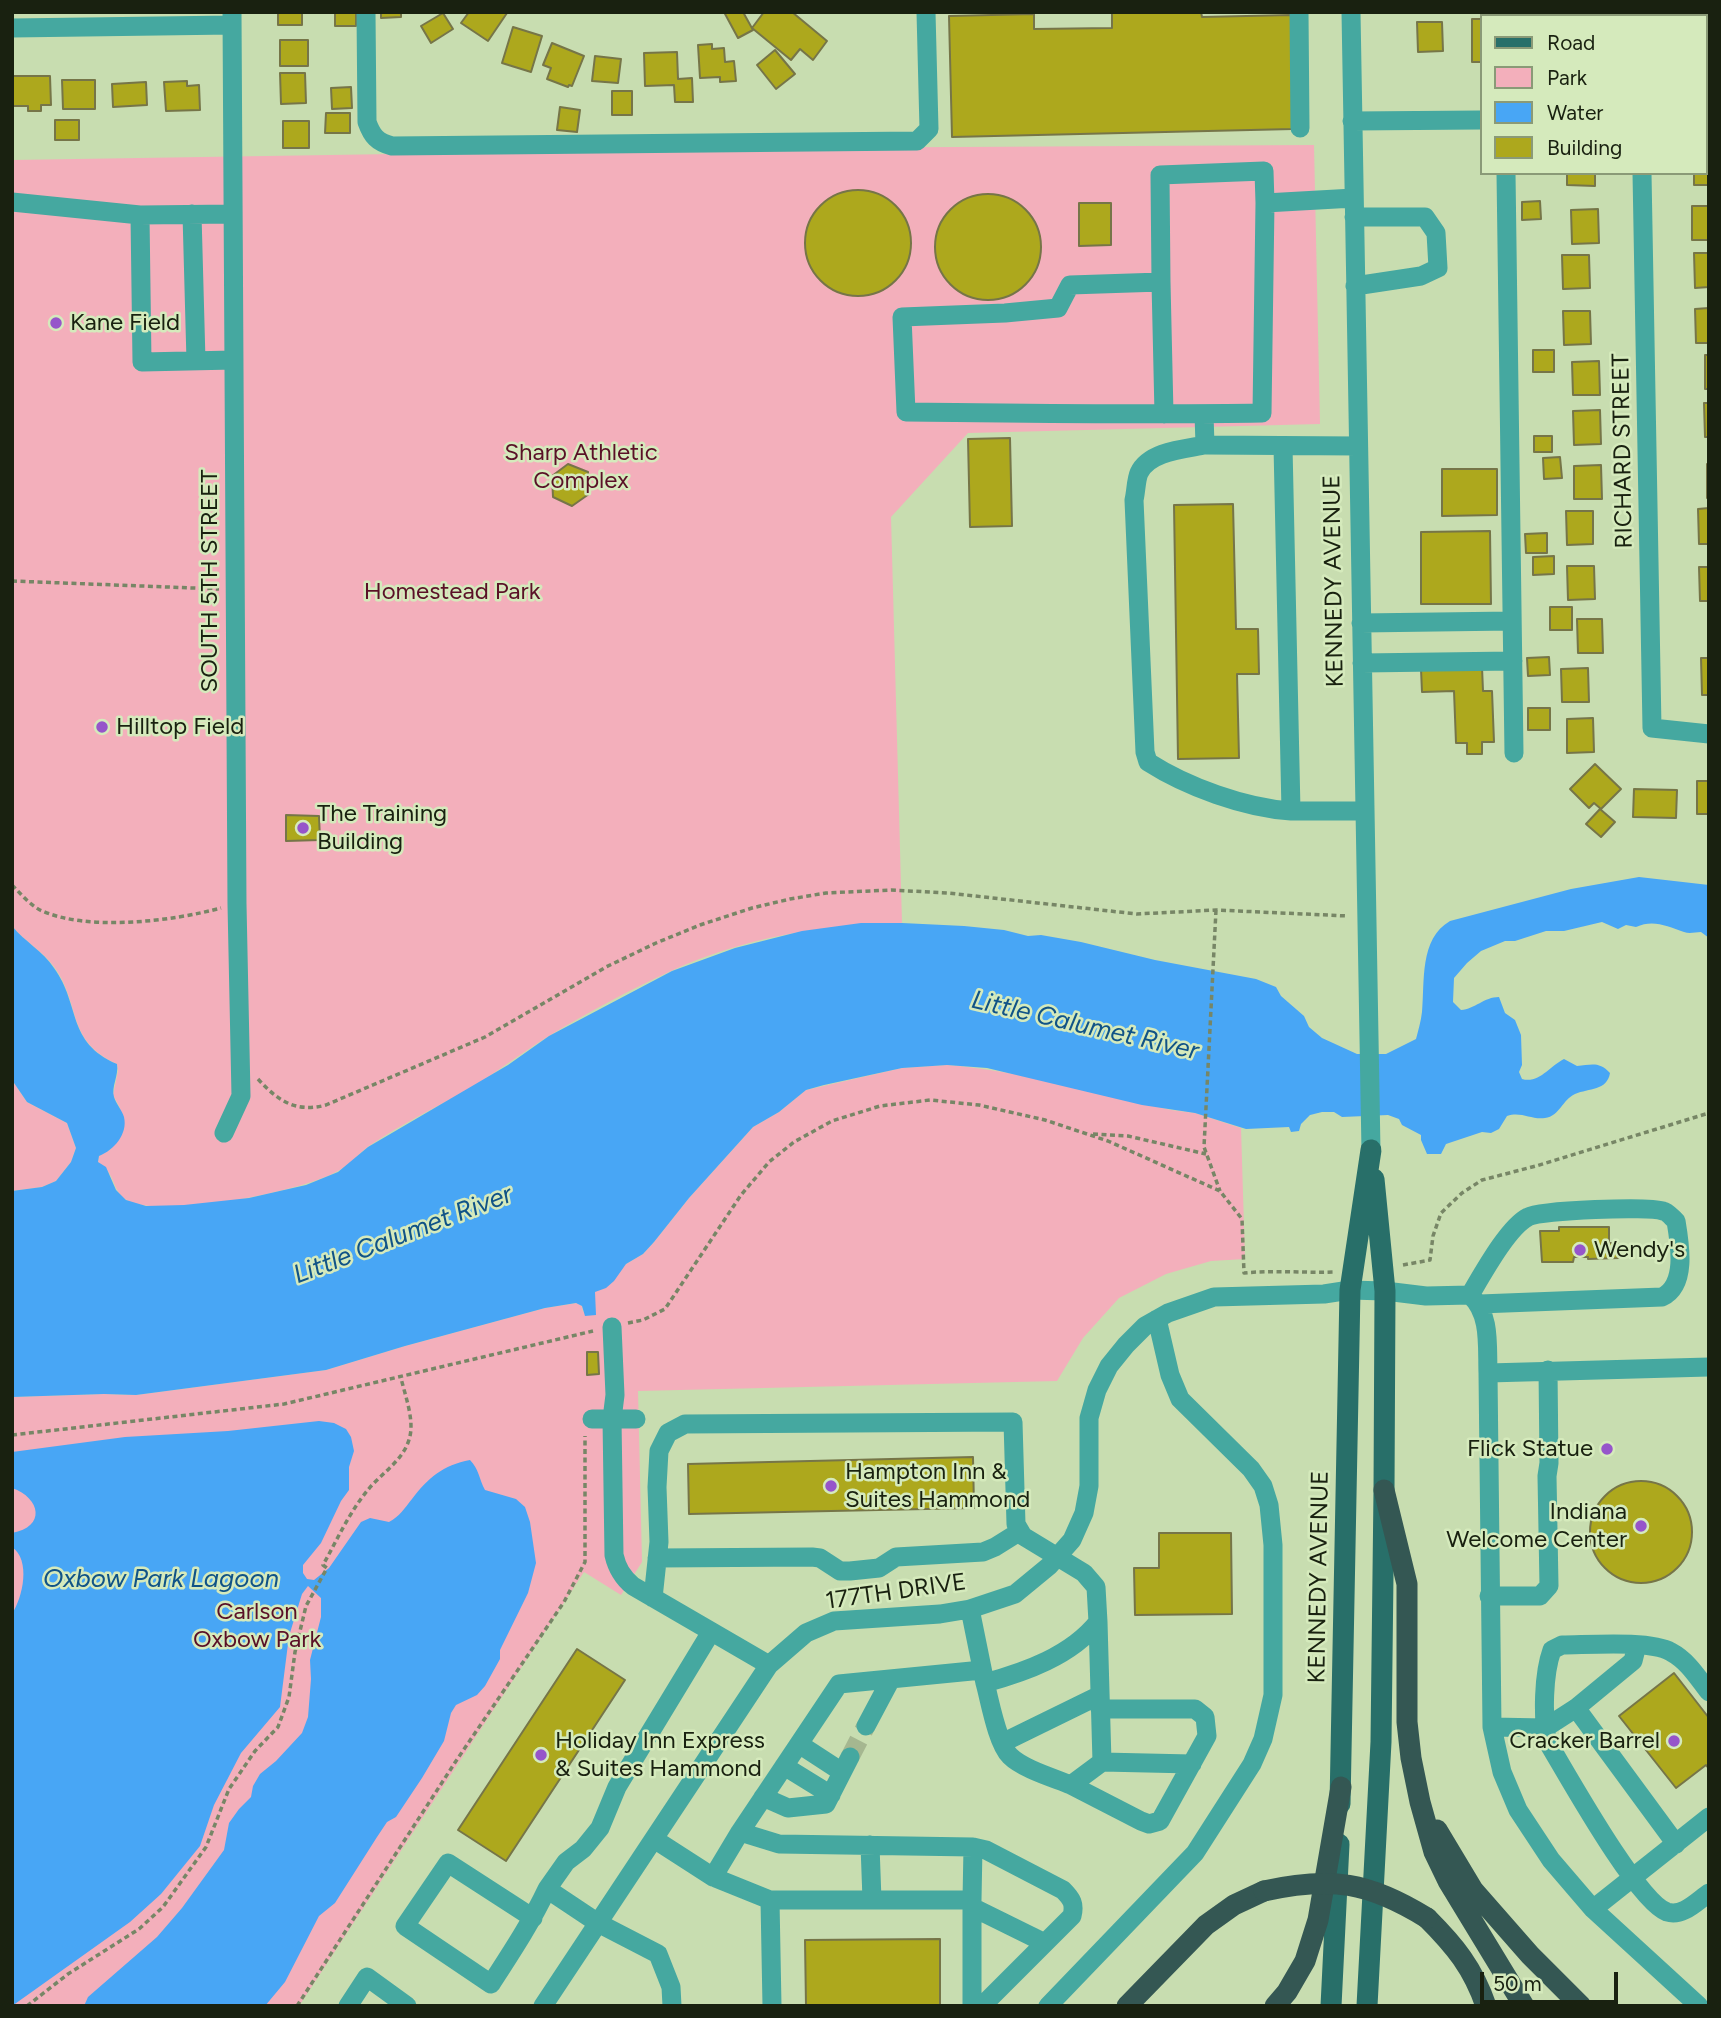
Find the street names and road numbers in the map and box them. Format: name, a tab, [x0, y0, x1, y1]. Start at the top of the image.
street label: RICHARD STREET	[1607, 353, 1639, 549]
street label: SOUTH 5TH STREET	[196, 470, 224, 692]
street label: KENNEDY AVENUE	[1318, 474, 1350, 688]
street label: KENNEDY AVENUE	[1303, 1470, 1335, 1684]
street label: 177TH DRIVE	[824, 1568, 968, 1616]

